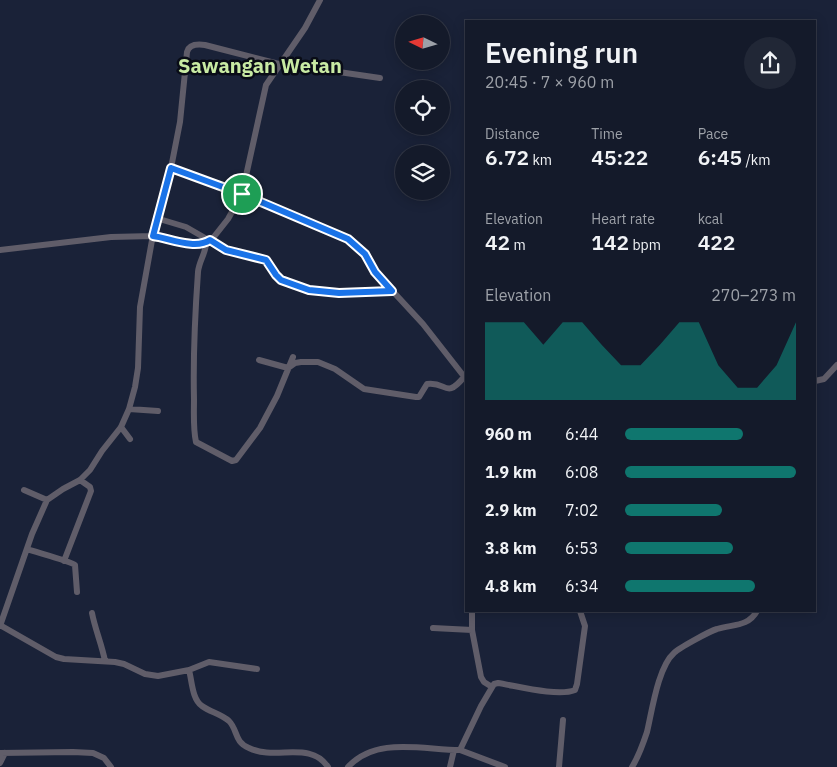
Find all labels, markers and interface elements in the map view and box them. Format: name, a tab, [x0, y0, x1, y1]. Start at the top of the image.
north arrow	[395, 15, 450, 70]
map controls	[395, 15, 450, 200]
text: Evening run	[485, 34, 638, 71]
button: share	[744, 37, 796, 89]
district label: Sawangan Wetan	[178, 52, 342, 79]
text: 20:45 · 7 × 960 m	[485, 72, 614, 92]
button: locate	[395, 80, 450, 135]
text: Distance	[485, 125, 540, 143]
text: Time	[591, 125, 623, 143]
text: Pace	[698, 125, 728, 143]
text: 6.72	[485, 143, 529, 171]
text: 45:22	[591, 143, 648, 171]
text: 6:45	[698, 143, 742, 171]
button: layers	[395, 145, 450, 200]
text: km	[529, 151, 552, 169]
text: /km	[742, 151, 770, 169]
pin	[221, 173, 263, 215]
icon: arrive	[228, 180, 256, 208]
text: Elevation	[485, 210, 543, 228]
text: Heart rate	[591, 210, 655, 228]
text: kcal	[698, 210, 723, 228]
text: 42	[485, 228, 510, 256]
text: 142	[591, 228, 629, 256]
text: 422	[698, 228, 735, 256]
text: m	[510, 236, 526, 254]
text: bpm	[629, 236, 661, 254]
text: Elevation	[485, 285, 551, 305]
text: 270–273 m	[711, 285, 796, 305]
text: 960 m	[485, 424, 532, 444]
text: 6:44	[565, 424, 598, 444]
text: 1.9 km	[485, 462, 536, 482]
text: 6:08	[565, 462, 598, 482]
text: 2.9 km	[485, 500, 536, 520]
text: 7:02	[565, 500, 598, 520]
text: 3.8 km	[485, 538, 536, 558]
text: 6:53	[565, 538, 598, 558]
text: 4.8 km	[485, 576, 536, 596]
text: 6:34	[565, 576, 598, 596]

